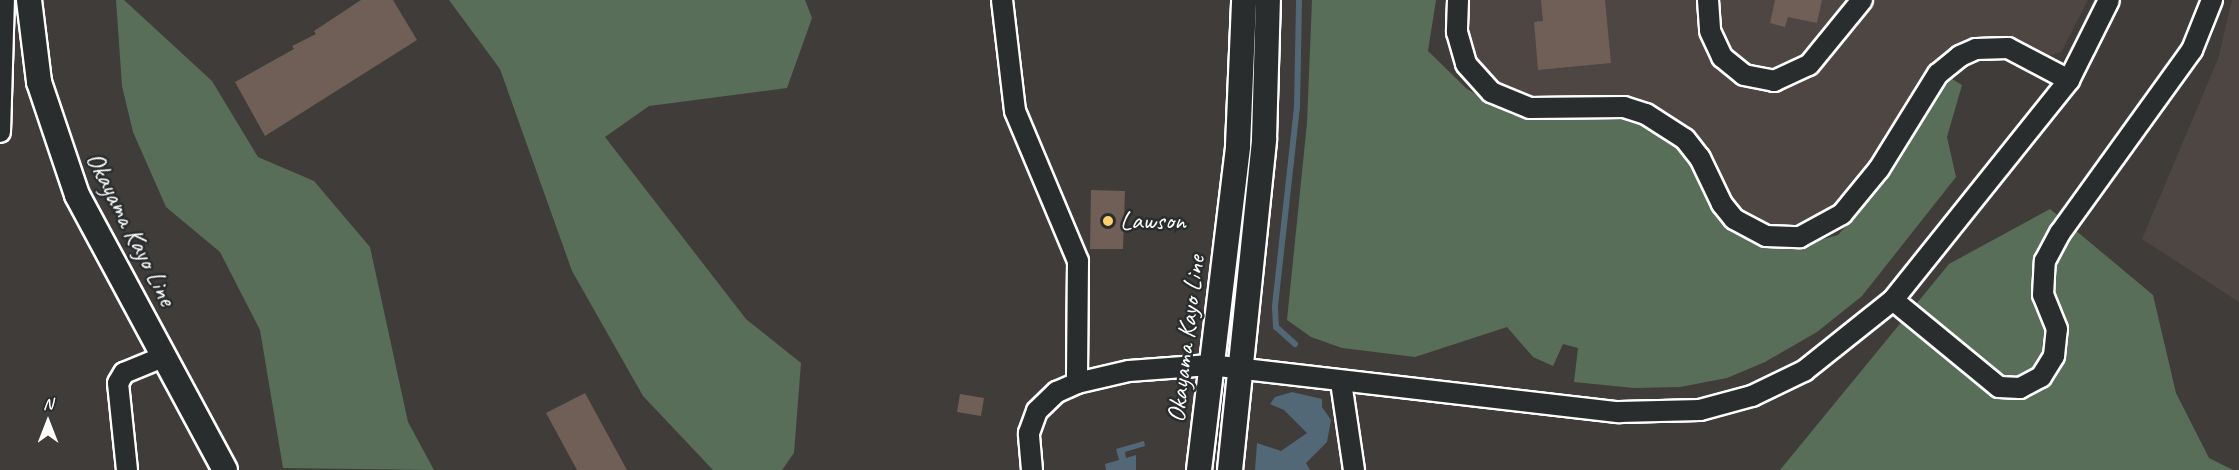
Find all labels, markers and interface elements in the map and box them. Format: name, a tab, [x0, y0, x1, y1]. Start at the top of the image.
street label: Okayama Kayo Line	[79, 147, 183, 311]
place label: Lawson	[1120, 205, 1185, 237]
marker: Lawson	[1101, 214, 1115, 228]
street label: Okayama Kayo Line	[1160, 254, 1212, 424]
north arrow	[18, 392, 78, 452]
text: N	[43, 394, 53, 414]

